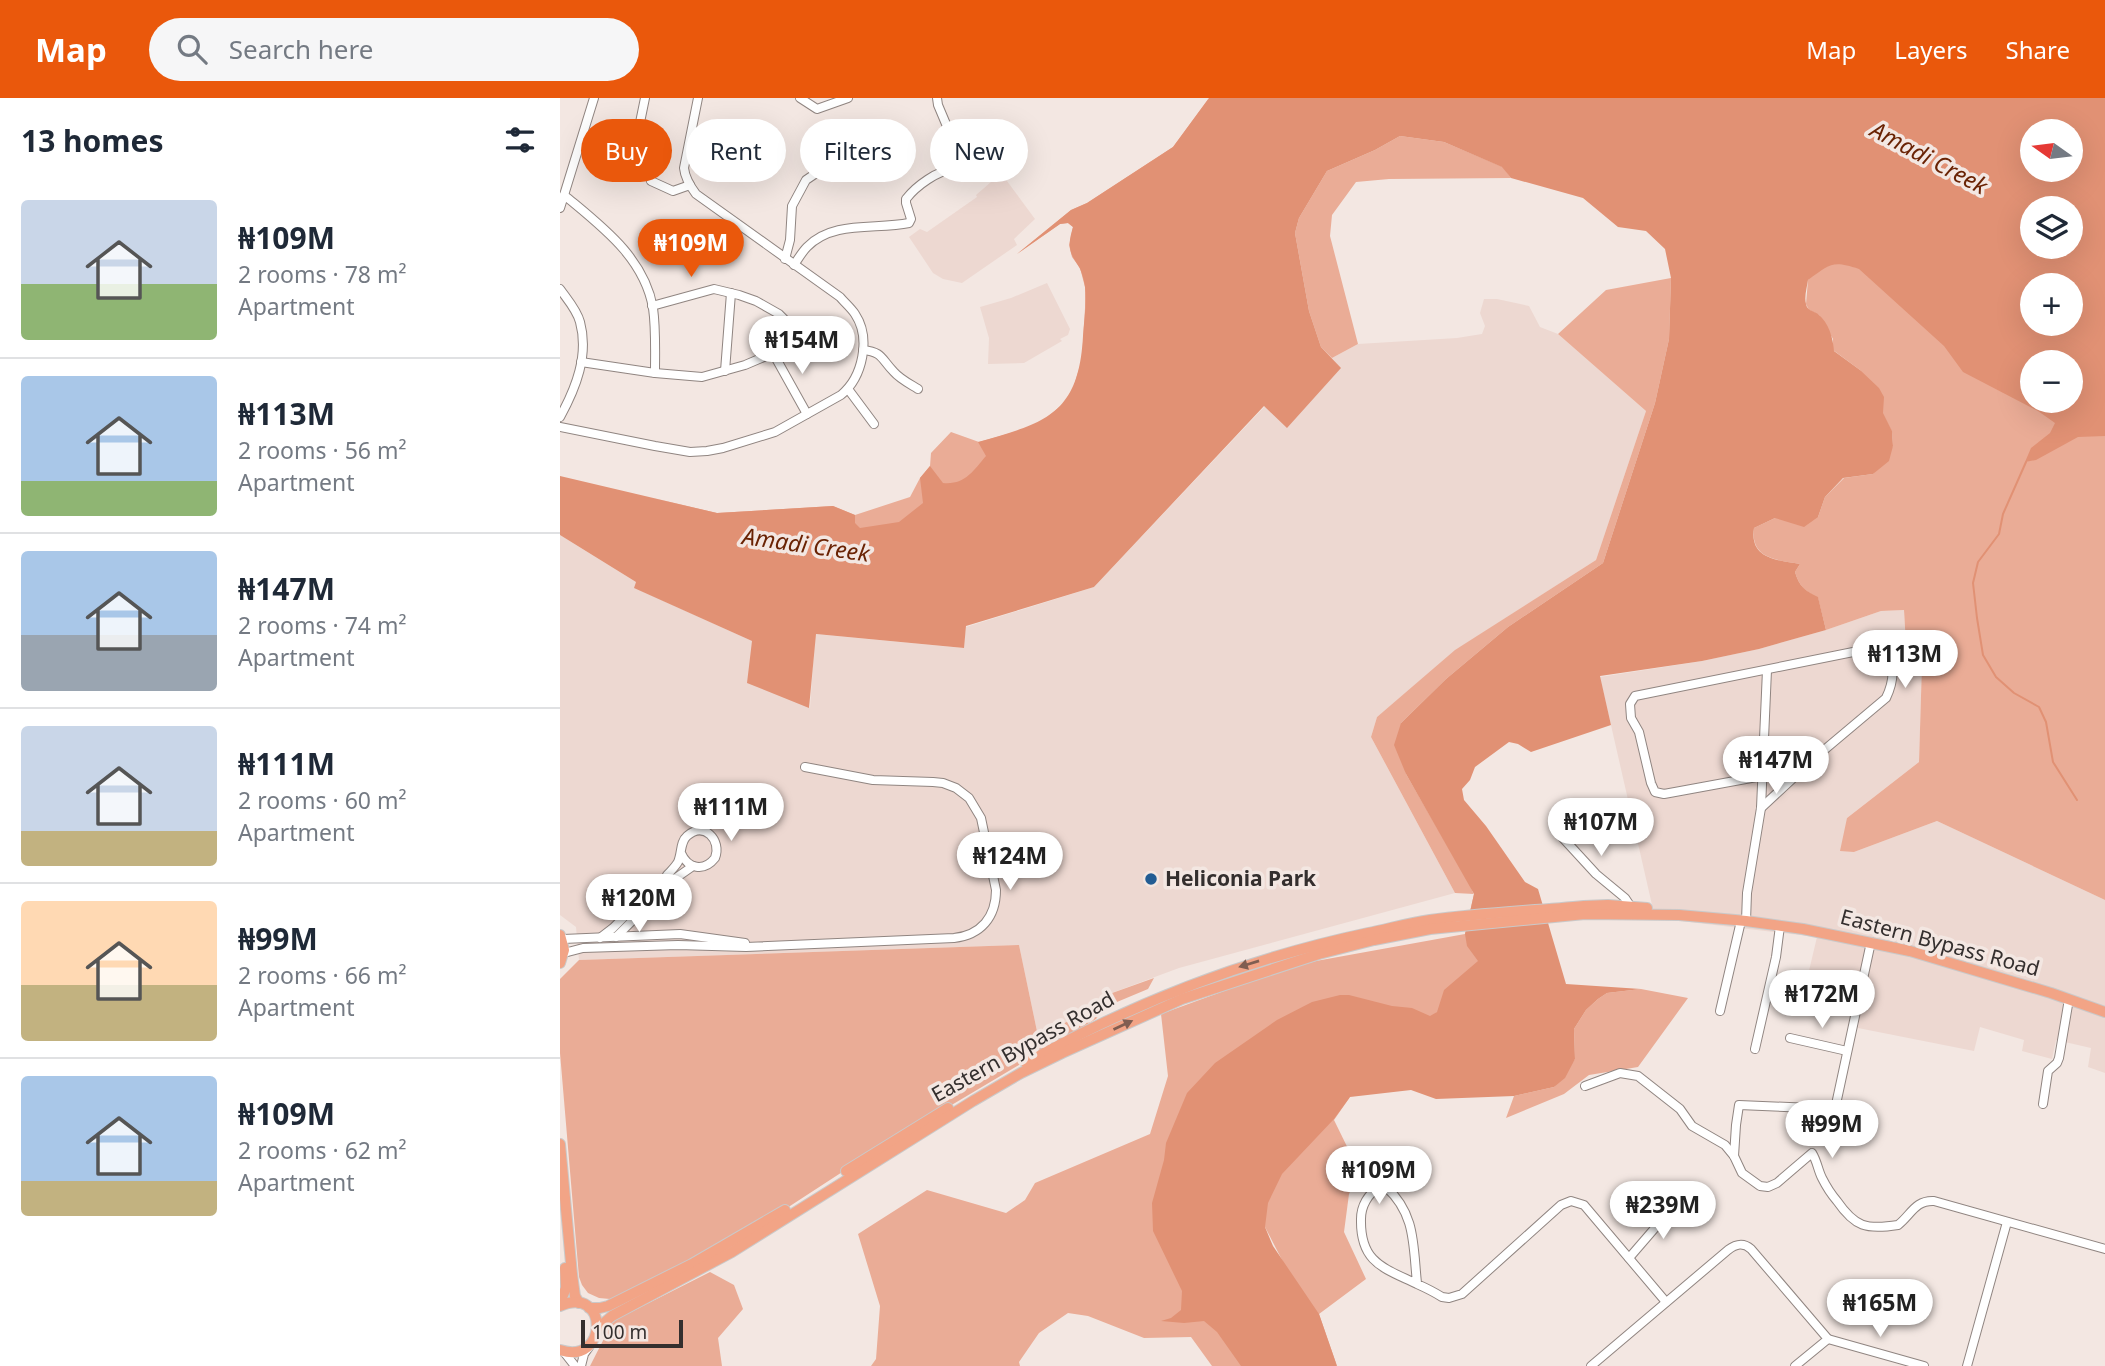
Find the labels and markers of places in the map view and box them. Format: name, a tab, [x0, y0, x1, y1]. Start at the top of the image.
pin: ₦109M	[642, 220, 740, 279]
pin: ₦154M	[753, 316, 851, 376]
pin: ₦113M	[1856, 630, 1954, 690]
pin: ₦147M	[1727, 736, 1825, 796]
pin: ₦111M	[682, 784, 780, 843]
pin: ₦107M	[1552, 798, 1650, 858]
pin: ₦124M	[961, 832, 1059, 892]
place label: Heliconia Park	[1165, 864, 1317, 892]
marker: Heliconia Park	[1143, 871, 1159, 887]
pin: ₦120M	[590, 874, 688, 934]
pin: ₦172M	[1773, 970, 1871, 1030]
pin: ₦99M	[1791, 1100, 1873, 1160]
pin: ₦109M	[1330, 1146, 1428, 1206]
pin: ₦239M	[1614, 1182, 1712, 1241]
pin: ₦165M	[1831, 1280, 1929, 1339]

